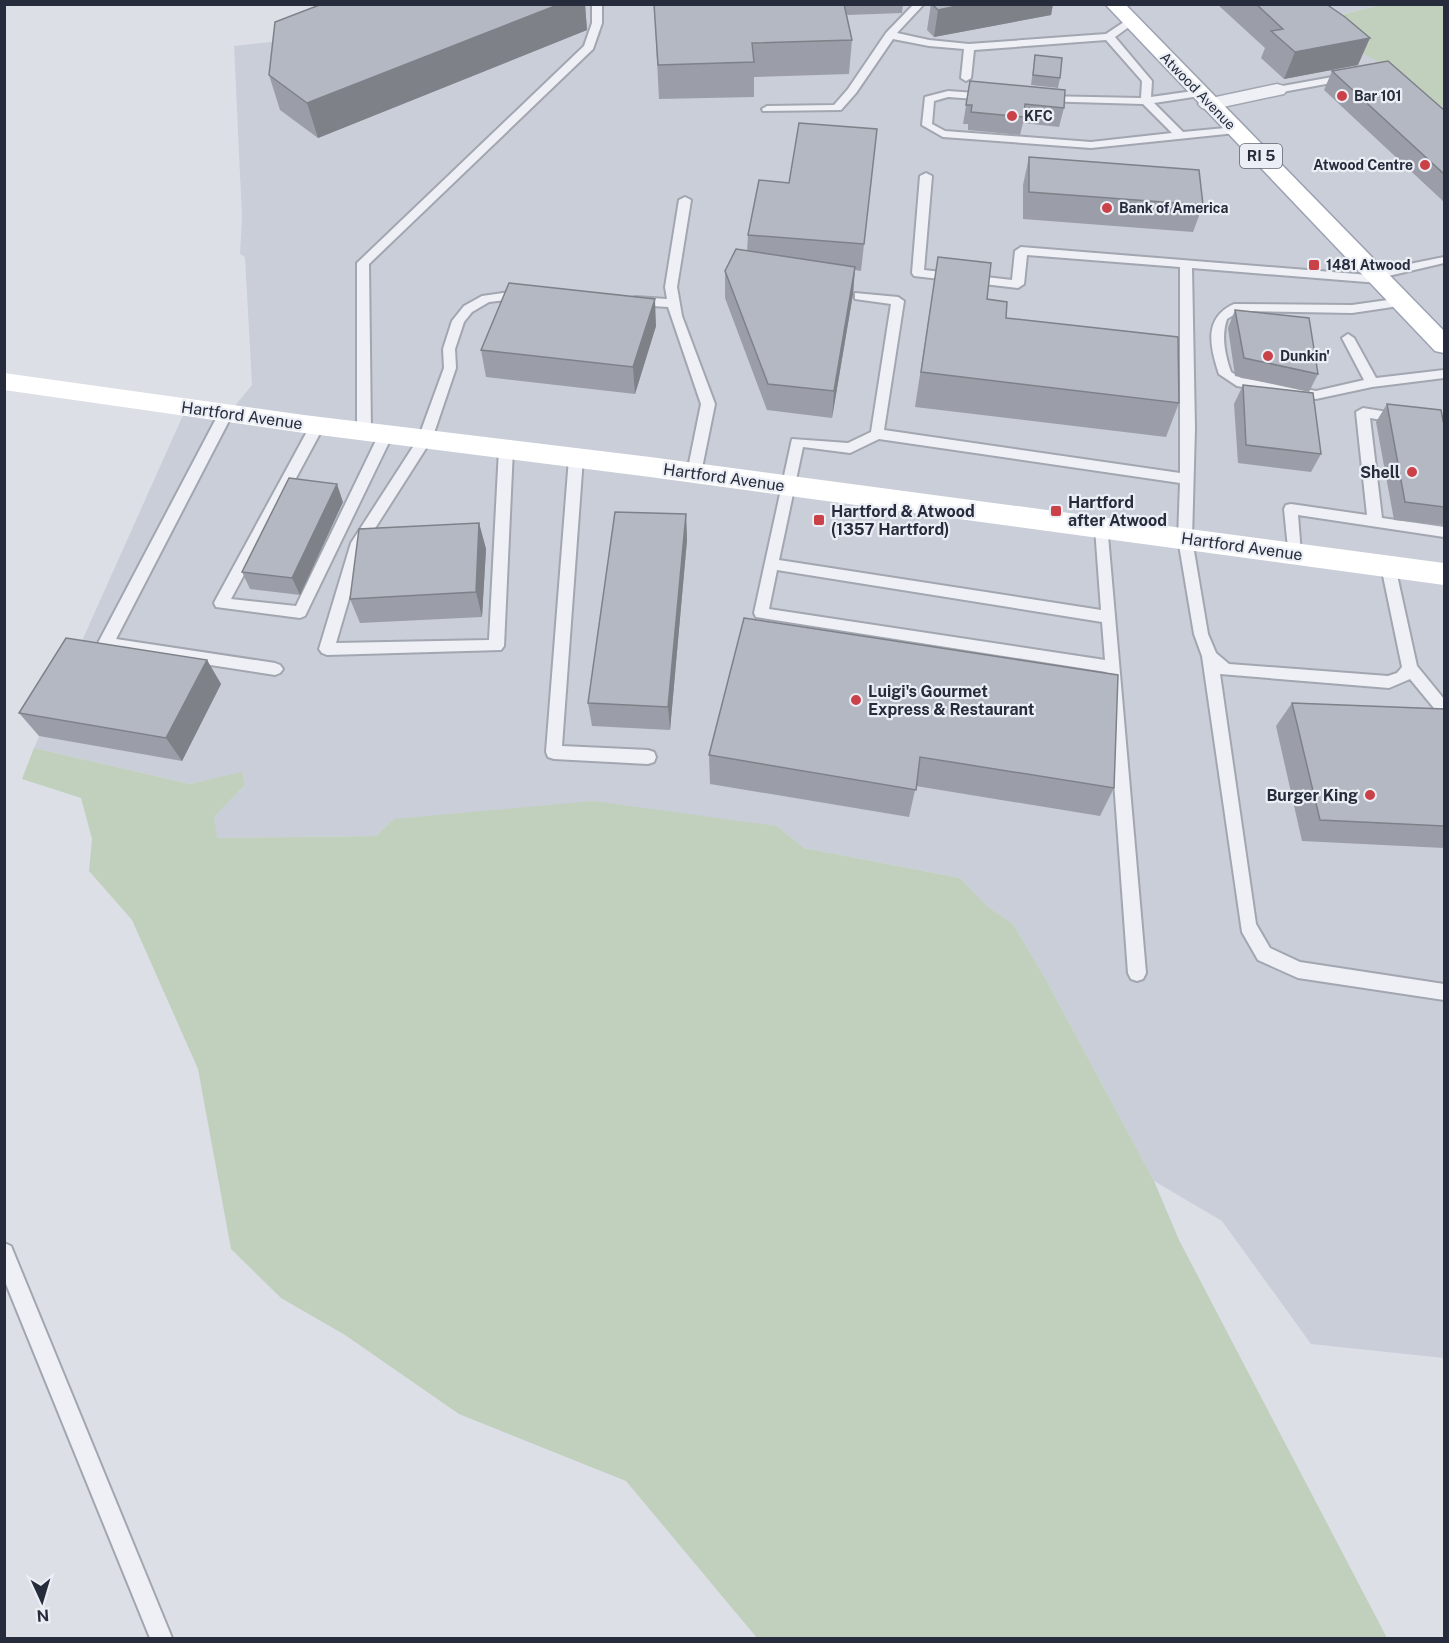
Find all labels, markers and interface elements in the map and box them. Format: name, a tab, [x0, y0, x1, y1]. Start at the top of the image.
street label: Atwood Avenue	[1157, 49, 1239, 133]
place label: Bar 101	[1354, 88, 1401, 104]
marker: Bar 101	[1335, 89, 1349, 103]
place label: KFC	[1024, 108, 1053, 124]
marker: KFC	[1005, 109, 1019, 123]
road number: RI 5	[1240, 144, 1282, 168]
place label: Atwood Centre	[1313, 157, 1413, 173]
marker: Atwood Centre	[1418, 158, 1432, 172]
place label: Bank of America	[1119, 200, 1228, 216]
marker: Bank of America	[1100, 201, 1114, 215]
place label: 1481 Atwood	[1326, 257, 1410, 273]
marker: 1481 Atwood	[1307, 258, 1321, 272]
place label: Dunkin'	[1280, 348, 1330, 364]
marker: Dunkin'	[1261, 349, 1275, 363]
street label: Hartford Avenue	[180, 398, 304, 433]
street label: Hartford Avenue	[662, 460, 786, 495]
place label: Shell	[1360, 463, 1400, 482]
marker: Shell	[1405, 465, 1419, 479]
place label: Hartford after Atwood	[1068, 493, 1167, 530]
place label: Hartford & Atwood (1357 Hartford)	[831, 502, 975, 539]
marker: Hartford after Atwood	[1049, 504, 1063, 518]
marker: Hartford & Atwood (1357 Hartford)	[812, 513, 826, 527]
street label: Hartford Avenue	[1180, 529, 1304, 564]
place label: Luigi's Gourmet Express & Restaurant	[868, 682, 1035, 719]
marker: Luigi's Gourmet Express & Restaurant	[849, 693, 863, 707]
place label: Burger King	[1266, 786, 1358, 805]
marker: Burger King	[1363, 788, 1377, 802]
north arrow	[12, 1571, 72, 1631]
text: N	[36, 1606, 50, 1625]

